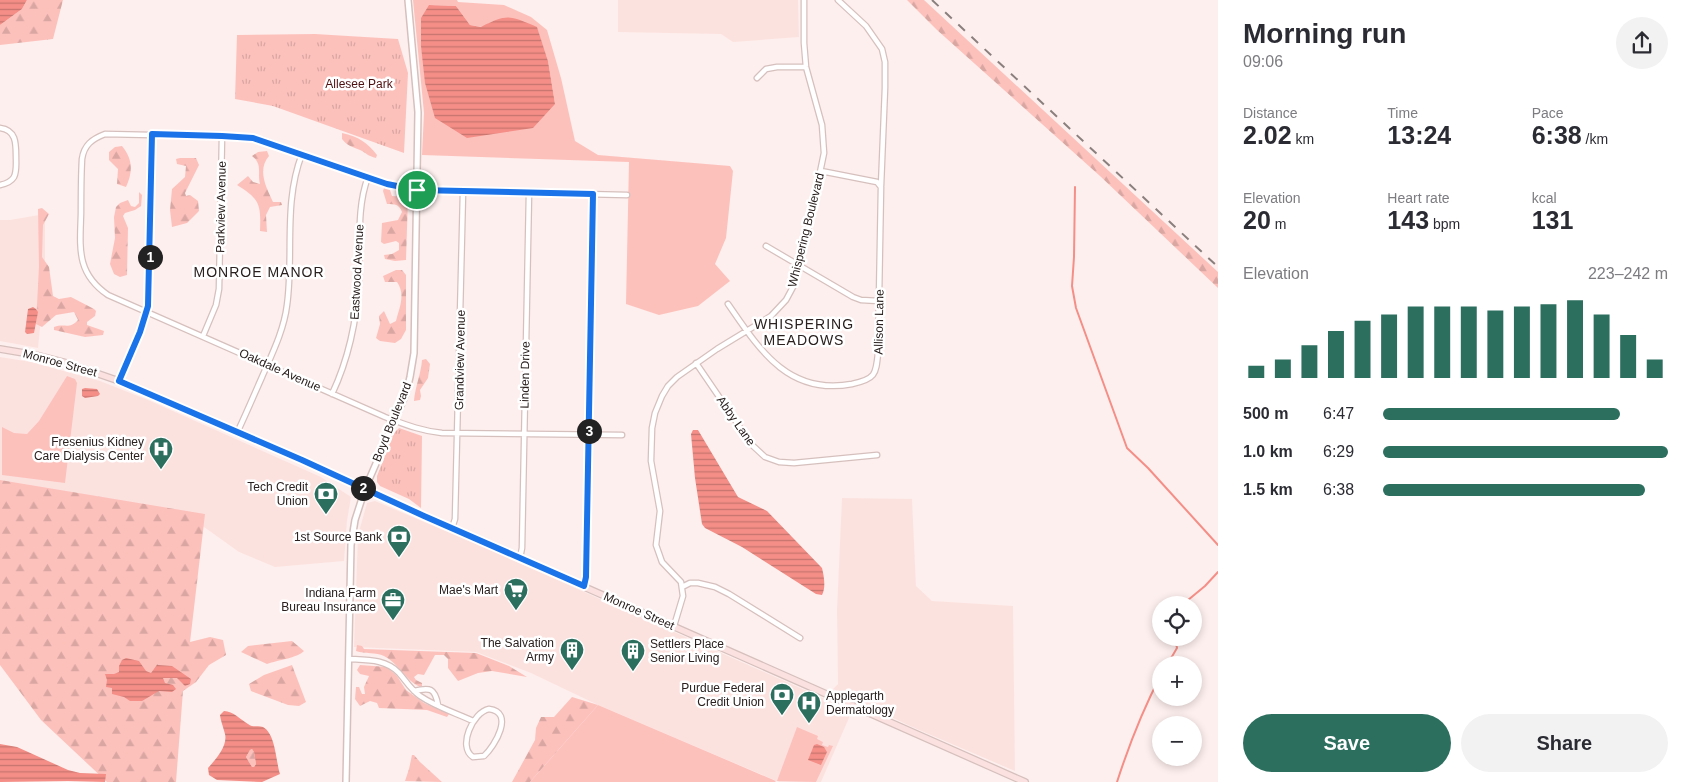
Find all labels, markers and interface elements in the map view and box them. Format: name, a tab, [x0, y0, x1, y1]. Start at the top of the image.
button: share	[1616, 17, 1668, 69]
text: Morning run	[1243, 18, 1406, 49]
text: 09:06	[1243, 53, 1283, 70]
park label: Allesee Park	[325, 77, 394, 91]
text: Distance	[1243, 105, 1297, 121]
text: Time	[1387, 105, 1418, 121]
text: Pace	[1532, 105, 1564, 121]
text: 2.02	[1243, 121, 1292, 149]
text: 13:24	[1387, 121, 1451, 149]
text: 6:38	[1532, 121, 1582, 149]
text: km	[1292, 131, 1314, 147]
text: /km	[1582, 131, 1608, 147]
street label: Parkview Avenue	[213, 161, 229, 253]
pin	[396, 169, 438, 211]
street label: Whispering Boulevard	[785, 171, 827, 289]
icon: arrive	[403, 176, 431, 204]
text: Elevation	[1243, 190, 1301, 206]
text: Heart rate	[1387, 190, 1450, 206]
text: kcal	[1532, 190, 1557, 206]
text: 20	[1243, 206, 1271, 234]
text: 143	[1387, 206, 1429, 234]
text: 131	[1532, 206, 1573, 234]
text: m	[1271, 216, 1286, 232]
text: bpm	[1429, 216, 1460, 232]
street label: Eastwood Avenue	[348, 223, 367, 320]
pin: 1	[138, 244, 162, 270]
text: 1	[147, 249, 154, 265]
district label: MONROE MANOR	[194, 264, 325, 280]
text: Elevation	[1243, 265, 1309, 282]
text: 223–242 m	[1588, 265, 1668, 282]
street label: Allison Lane	[871, 289, 887, 355]
street label: Grandview Avenue	[452, 309, 468, 410]
district label: WHISPERING MEADOWS	[754, 316, 854, 348]
street label: Linden Drive	[517, 341, 533, 409]
street label: Monroe Street	[21, 346, 99, 380]
street label: Oakdale Avenue	[237, 346, 323, 394]
street label: Boyd Boulevard	[370, 380, 414, 464]
street label: Abby Lane	[714, 393, 758, 449]
text: 500 m	[1243, 405, 1288, 422]
text: 6:47	[1323, 405, 1354, 422]
pin: 3	[576, 418, 602, 444]
text: 3	[586, 423, 593, 439]
place label: Fresenius Kidney Care Dialysis Center	[34, 435, 144, 463]
hospital icon: Fresenius Kidney Care Dialysis Center	[148, 436, 174, 470]
text: 1.0 km	[1243, 443, 1293, 460]
text: 6:29	[1323, 443, 1354, 460]
pin: 2	[350, 476, 376, 500]
place label: Tech Credit Union	[247, 480, 309, 508]
text: 2	[360, 480, 367, 496]
bank icon: Tech Credit Union	[313, 481, 339, 515]
text: 1.5 km	[1243, 481, 1293, 498]
text: 6:38	[1323, 481, 1354, 498]
bank icon: 1st Source Bank	[386, 524, 412, 558]
place label: 1st Source Bank	[294, 530, 383, 544]
supermarket icon: Mae's Mart	[503, 577, 529, 611]
place label: Mae's Mart	[439, 583, 499, 597]
place label: Indiana Farm Bureau Insurance	[281, 586, 376, 614]
office icon: Indiana Farm Bureau Insurance	[380, 587, 406, 621]
street label: Monroe Street	[601, 589, 677, 633]
map controls	[1152, 596, 1202, 766]
button: locate	[1152, 596, 1202, 646]
place label: The Salvation Army	[481, 636, 554, 664]
building icon: The Salvation Army	[559, 637, 585, 671]
place label: Settlers Place Senior Living	[650, 637, 724, 665]
building icon: Settlers Place Senior Living	[620, 638, 646, 672]
button: +	[1152, 656, 1202, 706]
place label: Purdue Federal Credit Union	[681, 681, 764, 709]
bank icon: Purdue Federal Credit Union	[769, 682, 795, 716]
place label: Applegarth Dermatology	[826, 689, 894, 717]
hospital icon: Applegarth Dermatology	[796, 690, 822, 724]
button: Save	[1243, 714, 1451, 772]
button: Share	[1461, 714, 1668, 772]
button: −	[1152, 716, 1202, 766]

